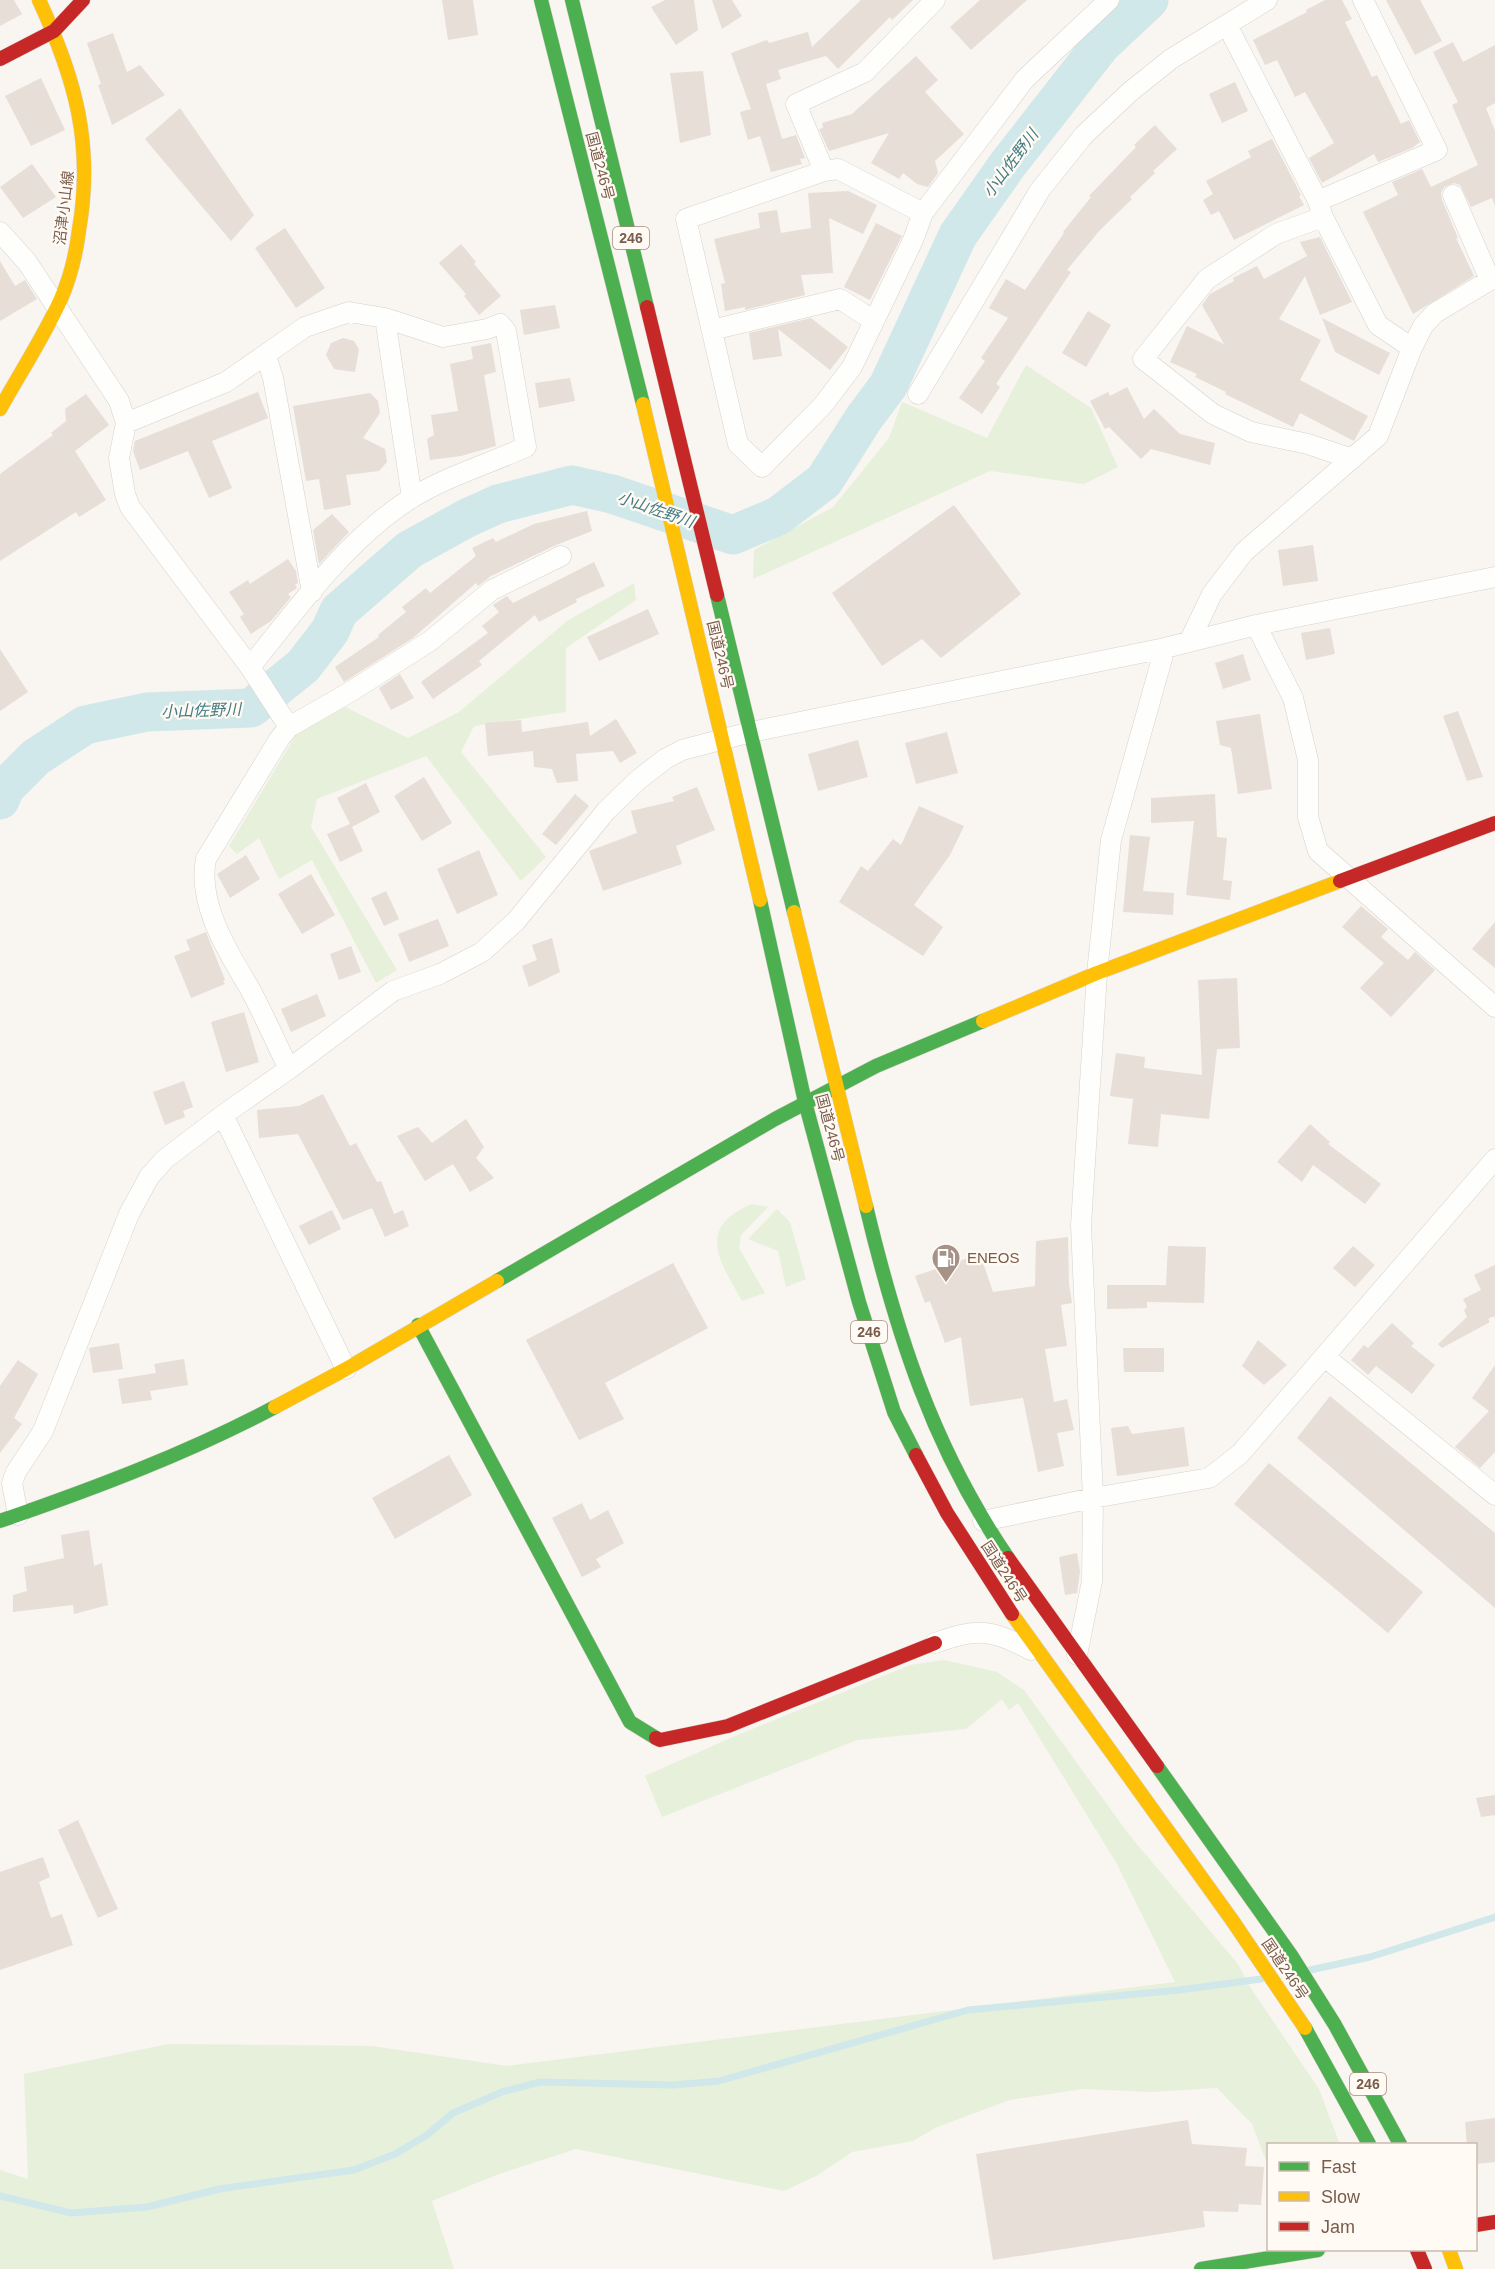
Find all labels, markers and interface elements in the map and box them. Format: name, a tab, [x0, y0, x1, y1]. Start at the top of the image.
water label: 小山佐野川	[980, 125, 1042, 200]
street label: 国道246号	[583, 130, 618, 202]
street label: 沼津小山線	[50, 170, 77, 246]
road number: 246	[613, 227, 649, 249]
water label: 小山佐野川	[615, 488, 698, 531]
street label: 国道246号	[704, 619, 737, 691]
water label: 小山佐野川	[161, 701, 243, 720]
street label: 国道246号	[813, 1092, 848, 1164]
fuel station icon: ENEOS	[930, 1242, 962, 1284]
place label: ENEOS	[967, 1249, 1020, 1266]
road number: 246	[851, 1321, 887, 1343]
street label: 国道246号	[978, 1538, 1031, 1606]
street label: 国道246号	[1259, 1935, 1312, 2003]
road number: 246	[1350, 2073, 1386, 2095]
legend	[1267, 2143, 1477, 2251]
text: Fast	[1321, 2157, 1356, 2177]
text: Slow	[1321, 2187, 1361, 2207]
text: Jam	[1321, 2217, 1355, 2237]

